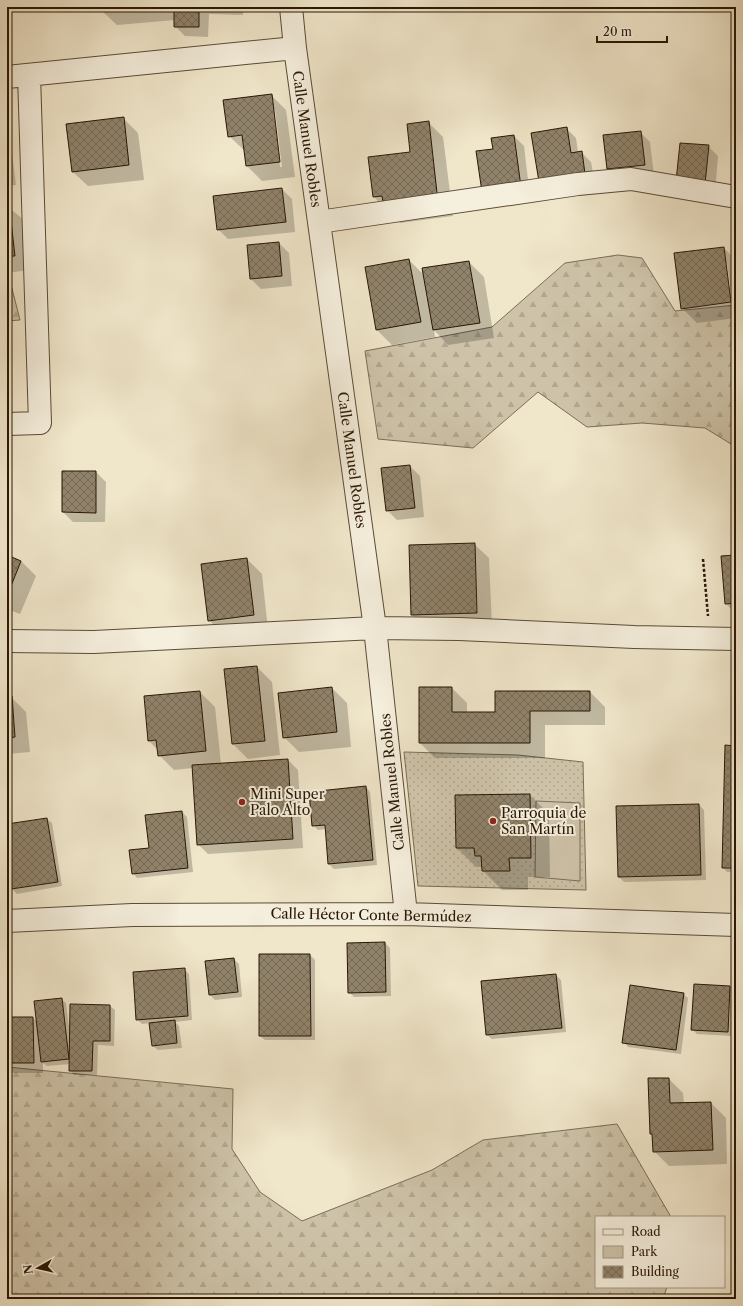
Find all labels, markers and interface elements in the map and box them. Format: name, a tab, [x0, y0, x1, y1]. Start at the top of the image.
scale bar	[597, 18, 667, 44]
text: 20 m	[603, 24, 632, 39]
street label: Calle Manuel Robles	[288, 69, 326, 209]
street label: Calle Manuel Robles	[333, 390, 371, 530]
street label: Calle Manuel Robles	[376, 713, 408, 851]
place label: Mini Super Palo Alto	[250, 785, 325, 819]
marker: Mini Super Palo Alto	[237, 797, 247, 807]
place label: Parroquia de San Martín	[501, 804, 586, 838]
marker: Parroquia de San Martín	[488, 816, 498, 826]
street label: Calle Héctor Conte Bermúdez	[270, 904, 472, 926]
legend	[595, 1216, 725, 1288]
text: Road	[631, 1224, 661, 1239]
text: Park	[631, 1244, 658, 1259]
north arrow	[18, 1248, 58, 1288]
text: N	[20, 1263, 36, 1275]
text: Building	[631, 1264, 679, 1279]

